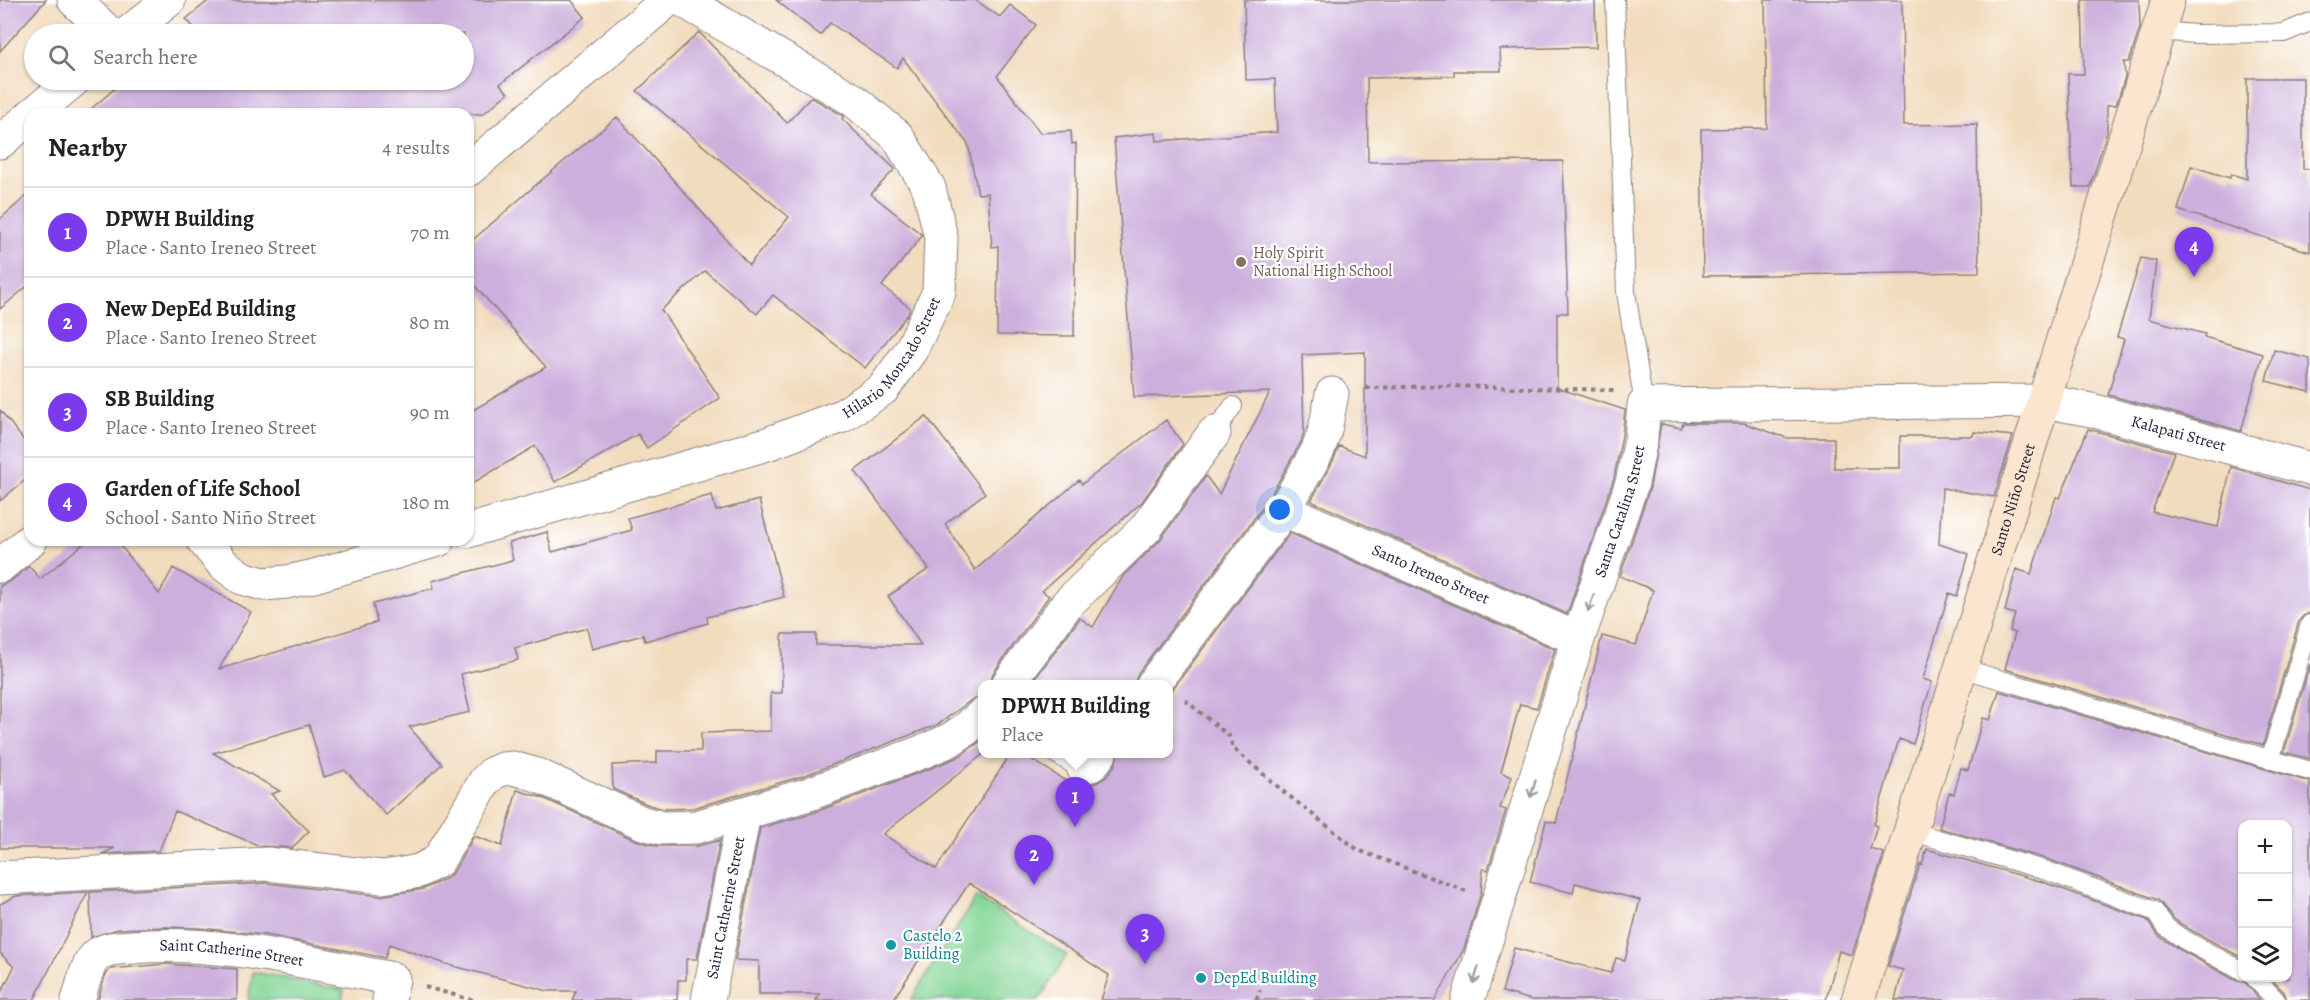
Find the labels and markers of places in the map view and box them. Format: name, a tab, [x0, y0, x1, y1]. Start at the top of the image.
pin: 4	[2174, 228, 2214, 277]
place label: Holy Spirit National High School	[1253, 242, 1392, 282]
marker: Holy Spirit National High School	[1234, 255, 1248, 269]
pin: 1	[1056, 778, 1094, 827]
pin: 2	[1014, 836, 1054, 885]
pin: 3	[1126, 914, 1164, 964]
place label: Castelo 2 Building	[903, 925, 962, 965]
marker: Castelo 2 Building	[884, 938, 898, 952]
place label: DepEd Building	[1213, 967, 1317, 989]
marker: DepEd Building	[1194, 971, 1208, 985]

